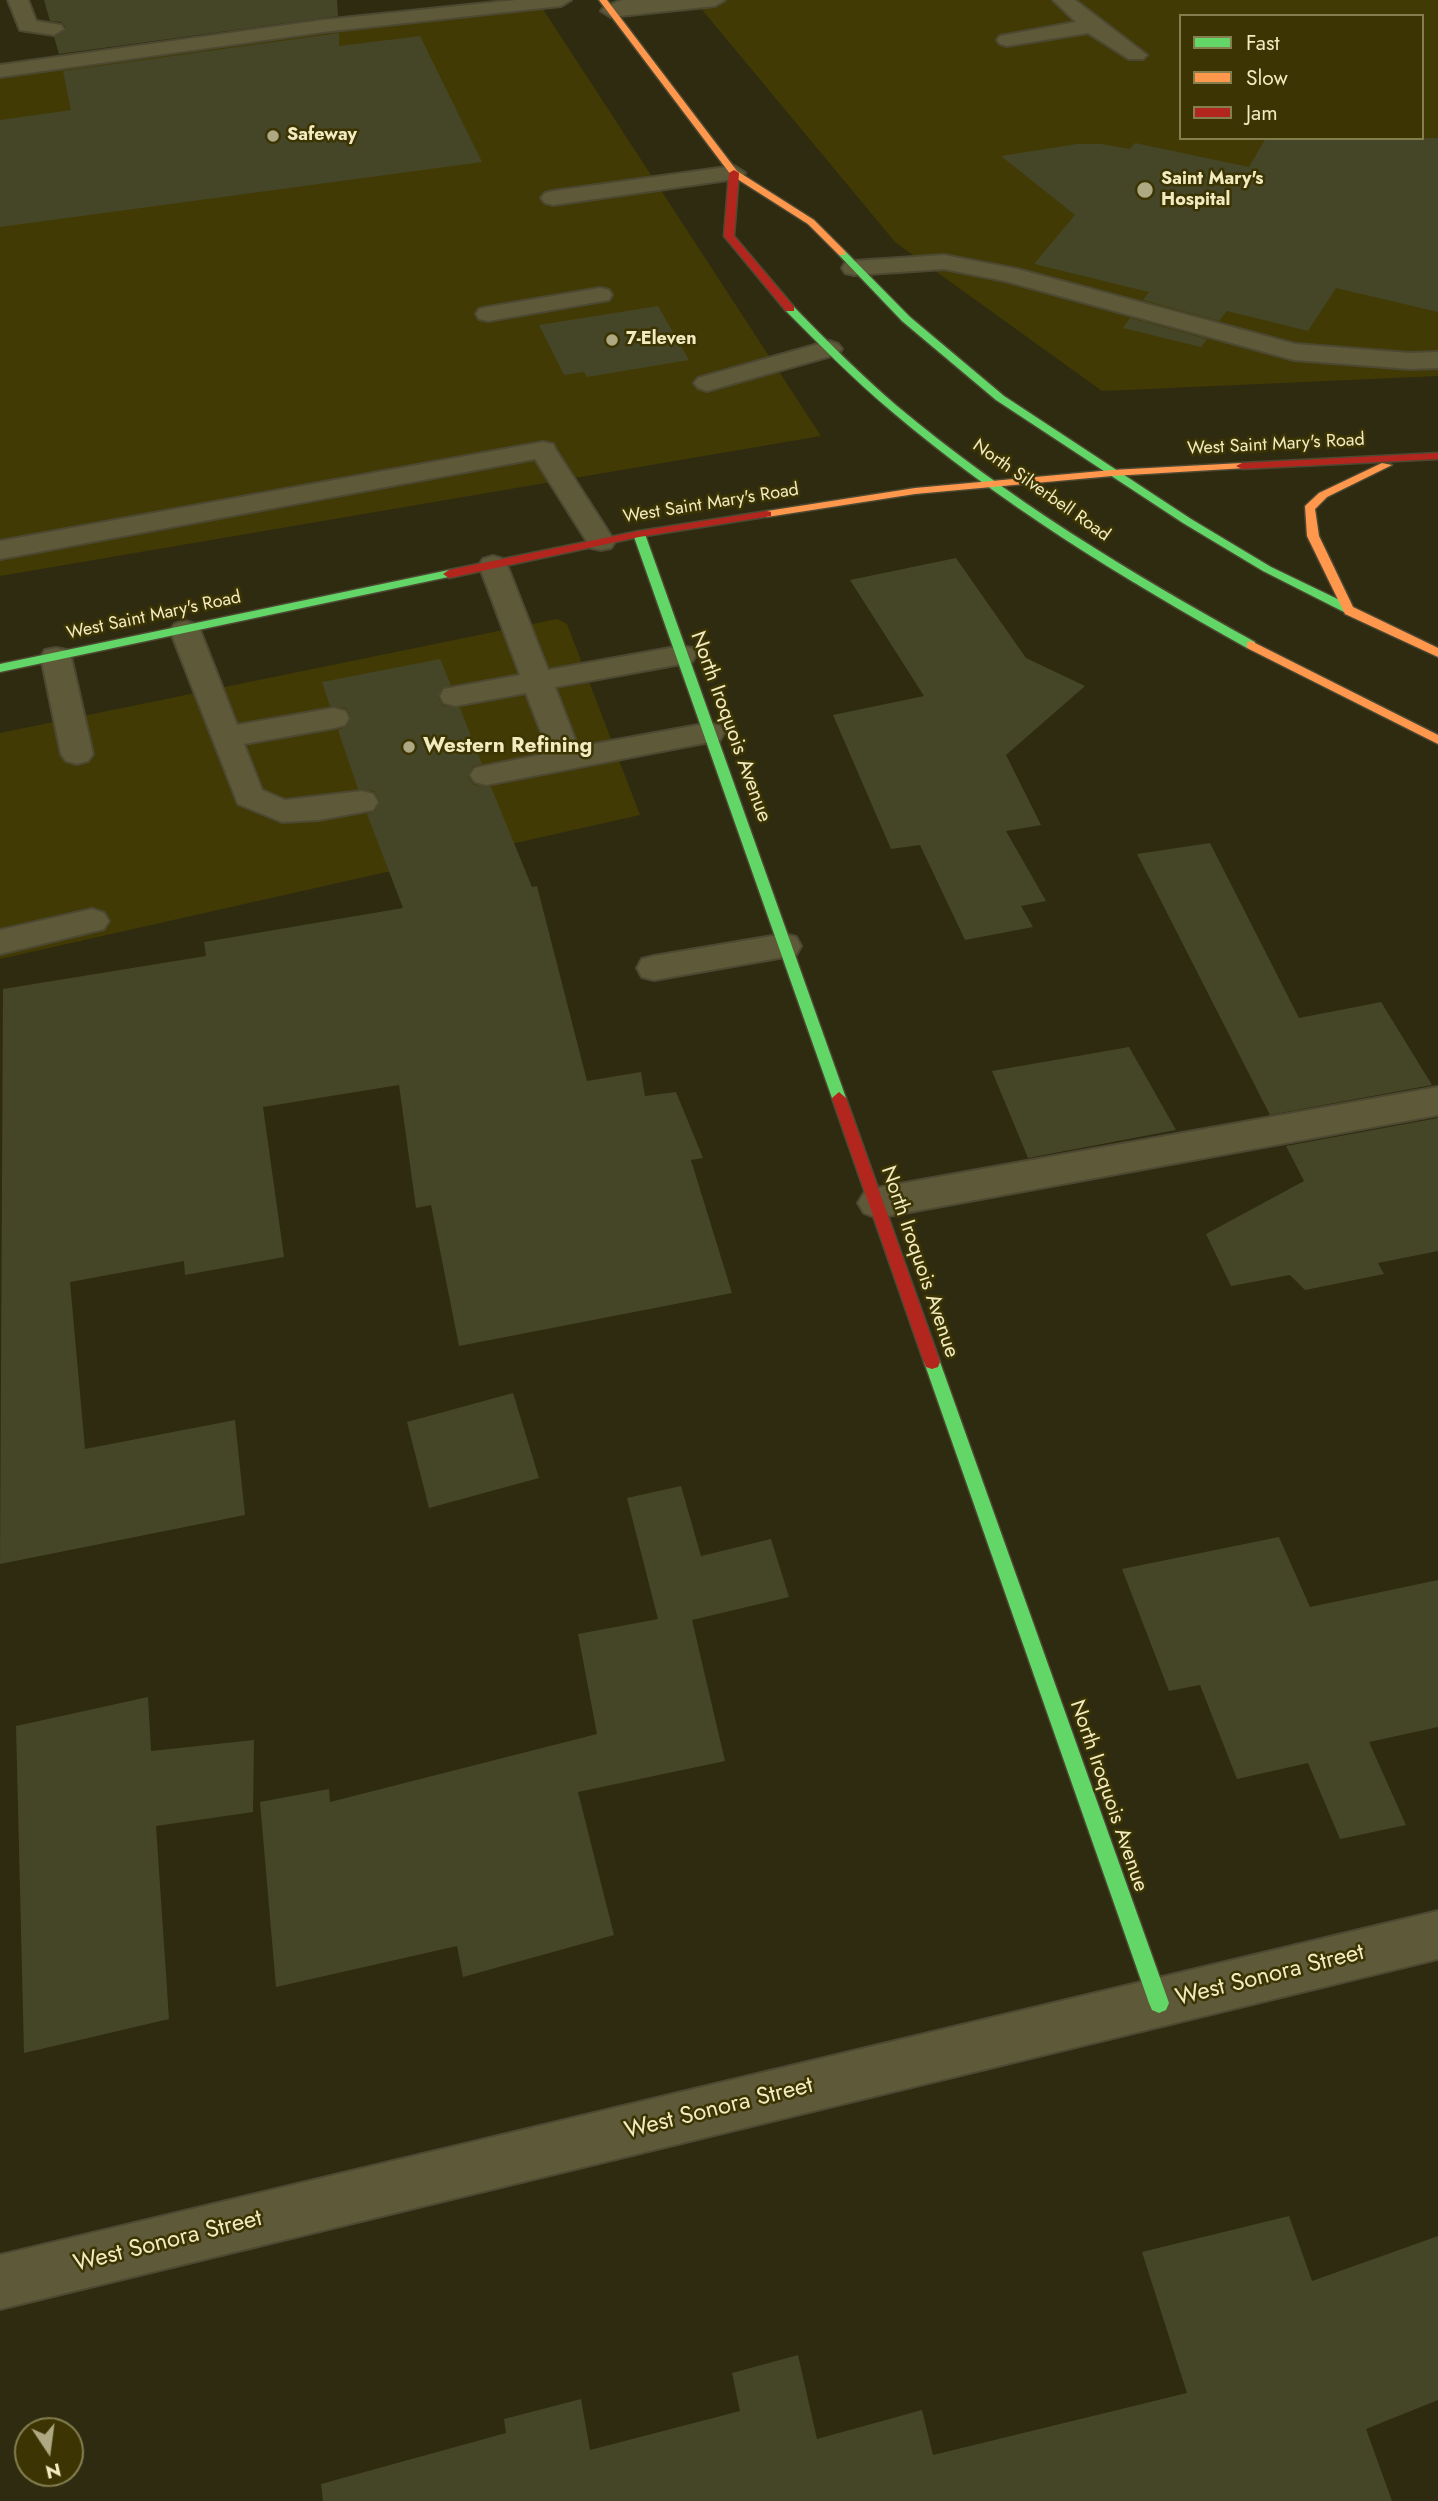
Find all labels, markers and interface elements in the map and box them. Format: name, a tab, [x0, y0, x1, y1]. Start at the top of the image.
legend	[1179, 14, 1424, 140]
text: Fast	[1246, 28, 1279, 58]
text: Slow	[1246, 63, 1288, 93]
text: Jam	[1246, 98, 1278, 128]
place label: Safeway	[287, 125, 357, 147]
marker: Safeway	[265, 128, 281, 144]
place label: Saint Mary's Hospital	[1161, 169, 1263, 212]
marker: Saint Mary's Hospital	[1135, 180, 1155, 200]
place label: 7-Eleven	[626, 329, 696, 351]
marker: 7-Eleven	[604, 332, 620, 348]
street label: West Saint Mary's Road	[1187, 430, 1365, 460]
street label: North Silverbell Road	[968, 435, 1114, 547]
street label: West Saint Mary's Road	[622, 479, 800, 529]
street label: West Saint Mary's Road	[65, 587, 243, 645]
street label: North Iroquois Avenue	[684, 628, 776, 826]
place label: Western Refining	[423, 734, 592, 760]
marker: Western Refining	[401, 739, 417, 755]
street label: North Iroquois Avenue	[874, 1163, 964, 1361]
street label: North Iroquois Avenue	[1063, 1697, 1153, 1895]
street label: West Sonora Street	[1173, 1939, 1367, 2013]
street label: West Sonora Street	[622, 2072, 816, 2146]
street label: West Sonora Street	[71, 2205, 265, 2279]
north arrow	[14, 2417, 84, 2487]
text: N	[43, 2456, 64, 2486]

